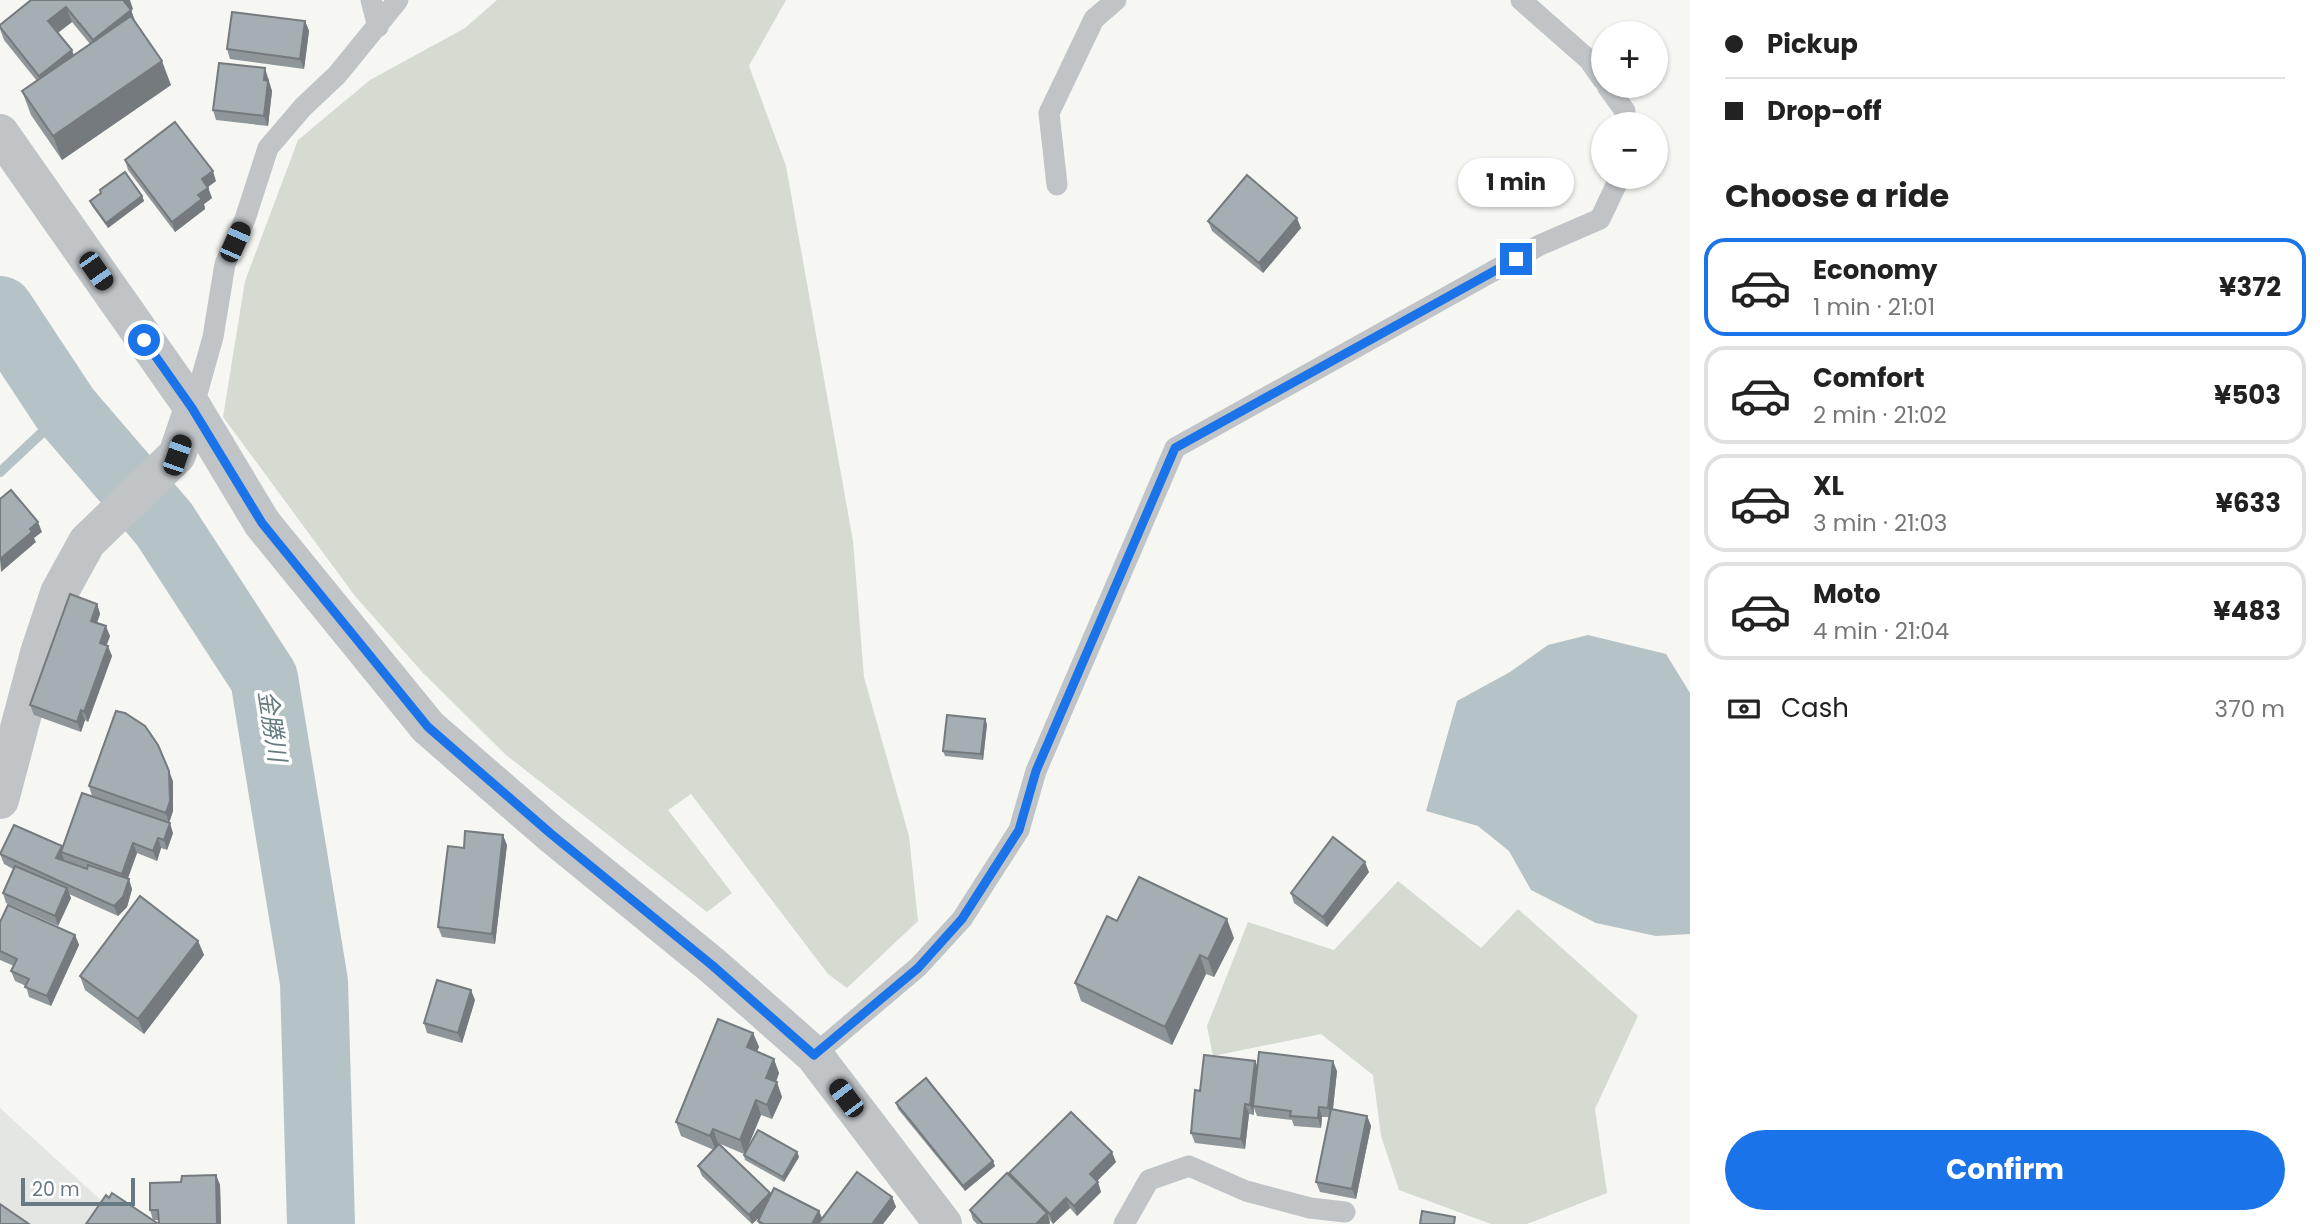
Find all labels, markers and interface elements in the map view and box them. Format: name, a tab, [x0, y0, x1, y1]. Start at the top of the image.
map controls	[1591, 21, 1668, 189]
button: +	[1591, 21, 1668, 98]
text: Pickup	[1767, 26, 1858, 62]
text: Drop-off	[1767, 93, 1882, 129]
button: −	[1591, 112, 1668, 189]
callout: 1 min	[1458, 158, 1574, 206]
text: 1 min	[1486, 166, 1546, 198]
text: Choose a ride	[1725, 173, 1949, 218]
car	[217, 219, 254, 265]
route end	[1500, 243, 1532, 275]
car	[76, 248, 117, 294]
text: Economy	[1813, 252, 1937, 288]
icon: car	[1729, 256, 1792, 319]
text: ¥372	[2219, 269, 2281, 305]
text: 1 min · 21:01	[1813, 291, 1935, 323]
route start	[128, 324, 160, 356]
text: Comfort	[1813, 360, 1925, 396]
icon: car	[1729, 364, 1792, 427]
text: ¥503	[2214, 377, 2281, 413]
text: 2 min · 21:02	[1813, 399, 1947, 431]
car	[161, 432, 194, 478]
text: XL	[1813, 468, 1844, 504]
icon: car	[1729, 472, 1792, 535]
text: ¥633	[2216, 485, 2281, 521]
text: 3 min · 21:03	[1813, 507, 1947, 539]
text: Moto	[1813, 576, 1881, 612]
icon: car	[1729, 580, 1792, 643]
text: ¥483	[2213, 593, 2281, 629]
text: 4 min · 21:04	[1813, 615, 1949, 647]
water label: 金勝川	[251, 688, 295, 767]
icon: cash	[1725, 690, 1763, 728]
text: Cash	[1781, 690, 1849, 726]
text: 370 m	[2215, 693, 2285, 725]
car	[825, 1075, 868, 1121]
button: Confirm	[1725, 1130, 2285, 1210]
scale bar	[21, 1175, 135, 1207]
text: 20 m	[32, 1176, 80, 1203]

